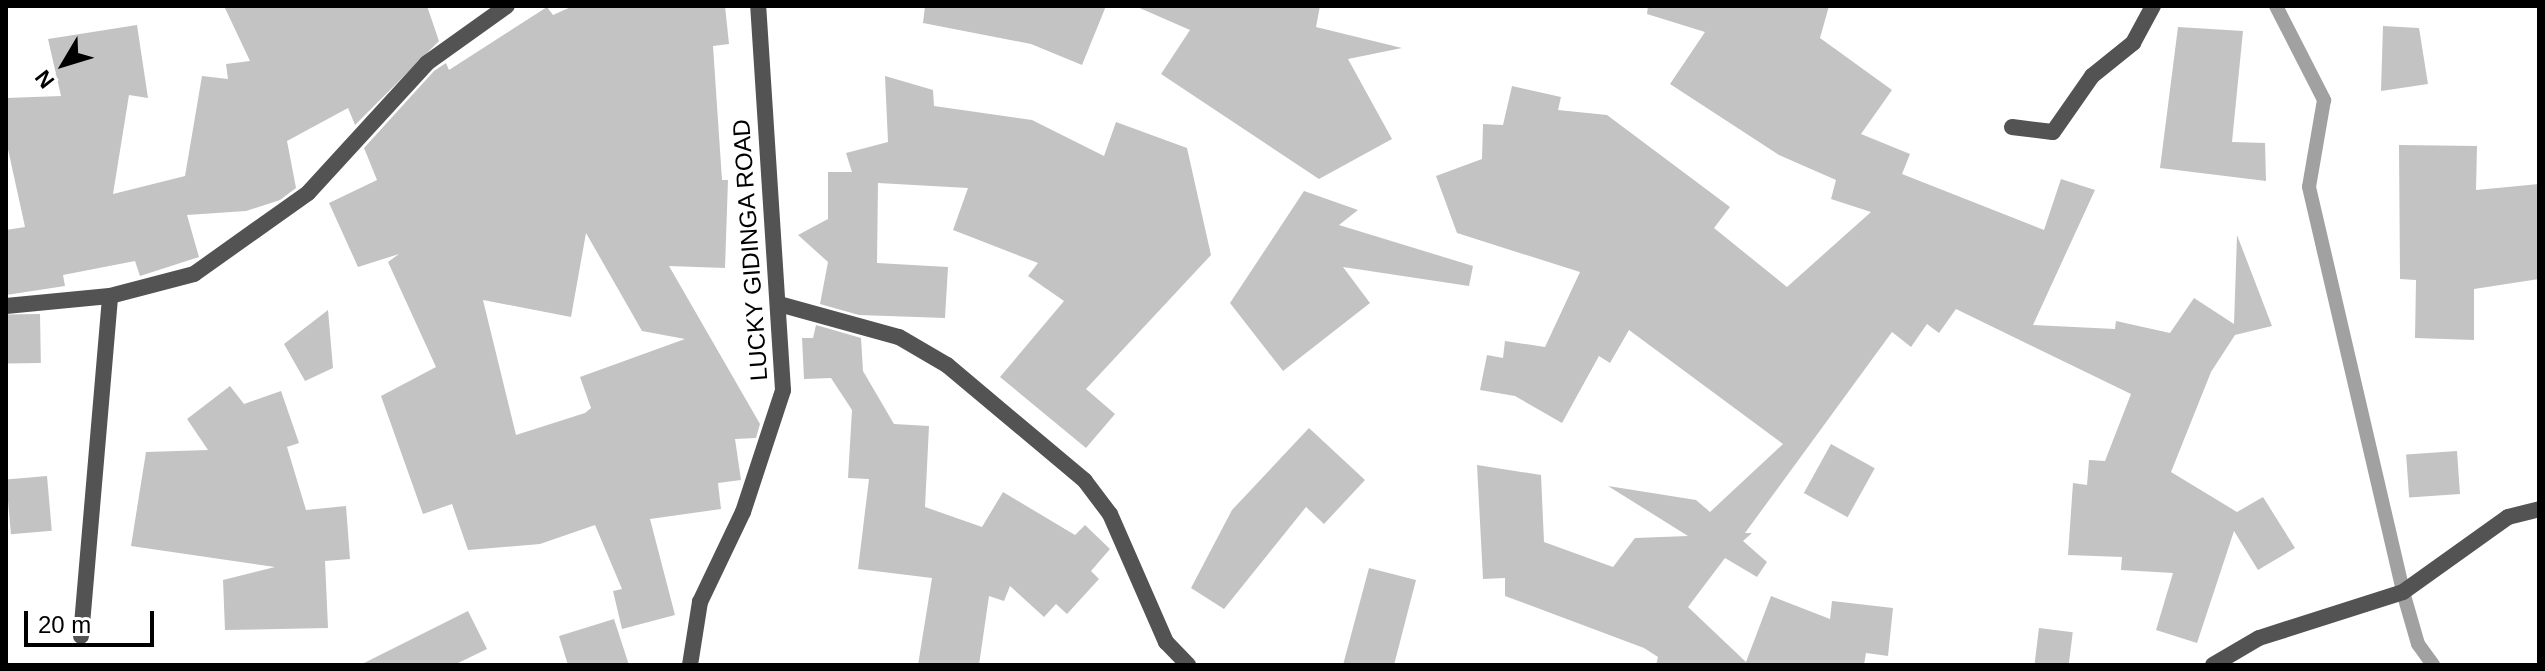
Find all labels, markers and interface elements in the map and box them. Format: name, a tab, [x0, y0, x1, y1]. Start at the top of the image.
north arrow	[24, 24, 104, 104]
text: N	[30, 65, 59, 93]
street label: LUCKY GIDINGA ROAD	[726, 117, 774, 383]
scale bar	[28, 595, 158, 645]
text: 20 m	[38, 611, 91, 638]

